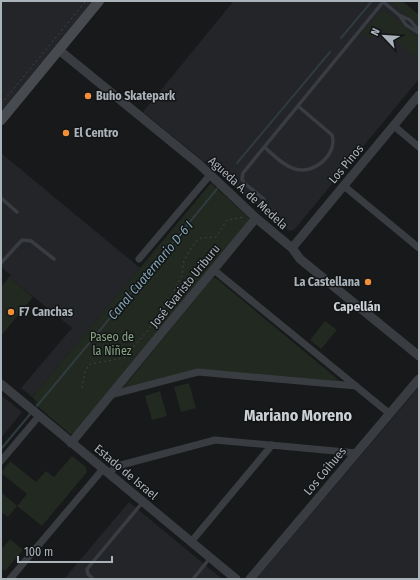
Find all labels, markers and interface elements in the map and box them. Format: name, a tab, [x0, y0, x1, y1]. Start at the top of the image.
north arrow	[364, 16, 404, 56]
text: N	[368, 26, 383, 38]
place label: Buho Skatepark	[96, 89, 176, 103]
marker: Buho Skatepark	[83, 91, 93, 101]
place label: El Centro	[74, 126, 119, 140]
marker: El Centro	[61, 128, 71, 138]
street label: Los Pinos	[326, 142, 366, 186]
street label: Agueda A. de Medela	[205, 154, 291, 232]
water label: Canal Cuaternario D-6 I	[105, 218, 196, 323]
street label: José Evaristo Uriburu	[147, 242, 223, 330]
place label: La Castellana	[294, 275, 360, 289]
marker: La Castellana	[363, 277, 373, 287]
district label: Capellán	[333, 299, 381, 314]
place label: F7 Canchas	[19, 305, 74, 319]
marker: F7 Canchas	[6, 307, 16, 317]
park label: Paseo de la Niñez	[90, 330, 134, 358]
district label: Mariano Moreno	[244, 406, 353, 425]
street label: Estado de Israel	[92, 441, 160, 503]
street label: Los Coíhues	[301, 444, 349, 498]
scale bar	[18, 538, 112, 564]
text: 100 m	[24, 545, 53, 559]

